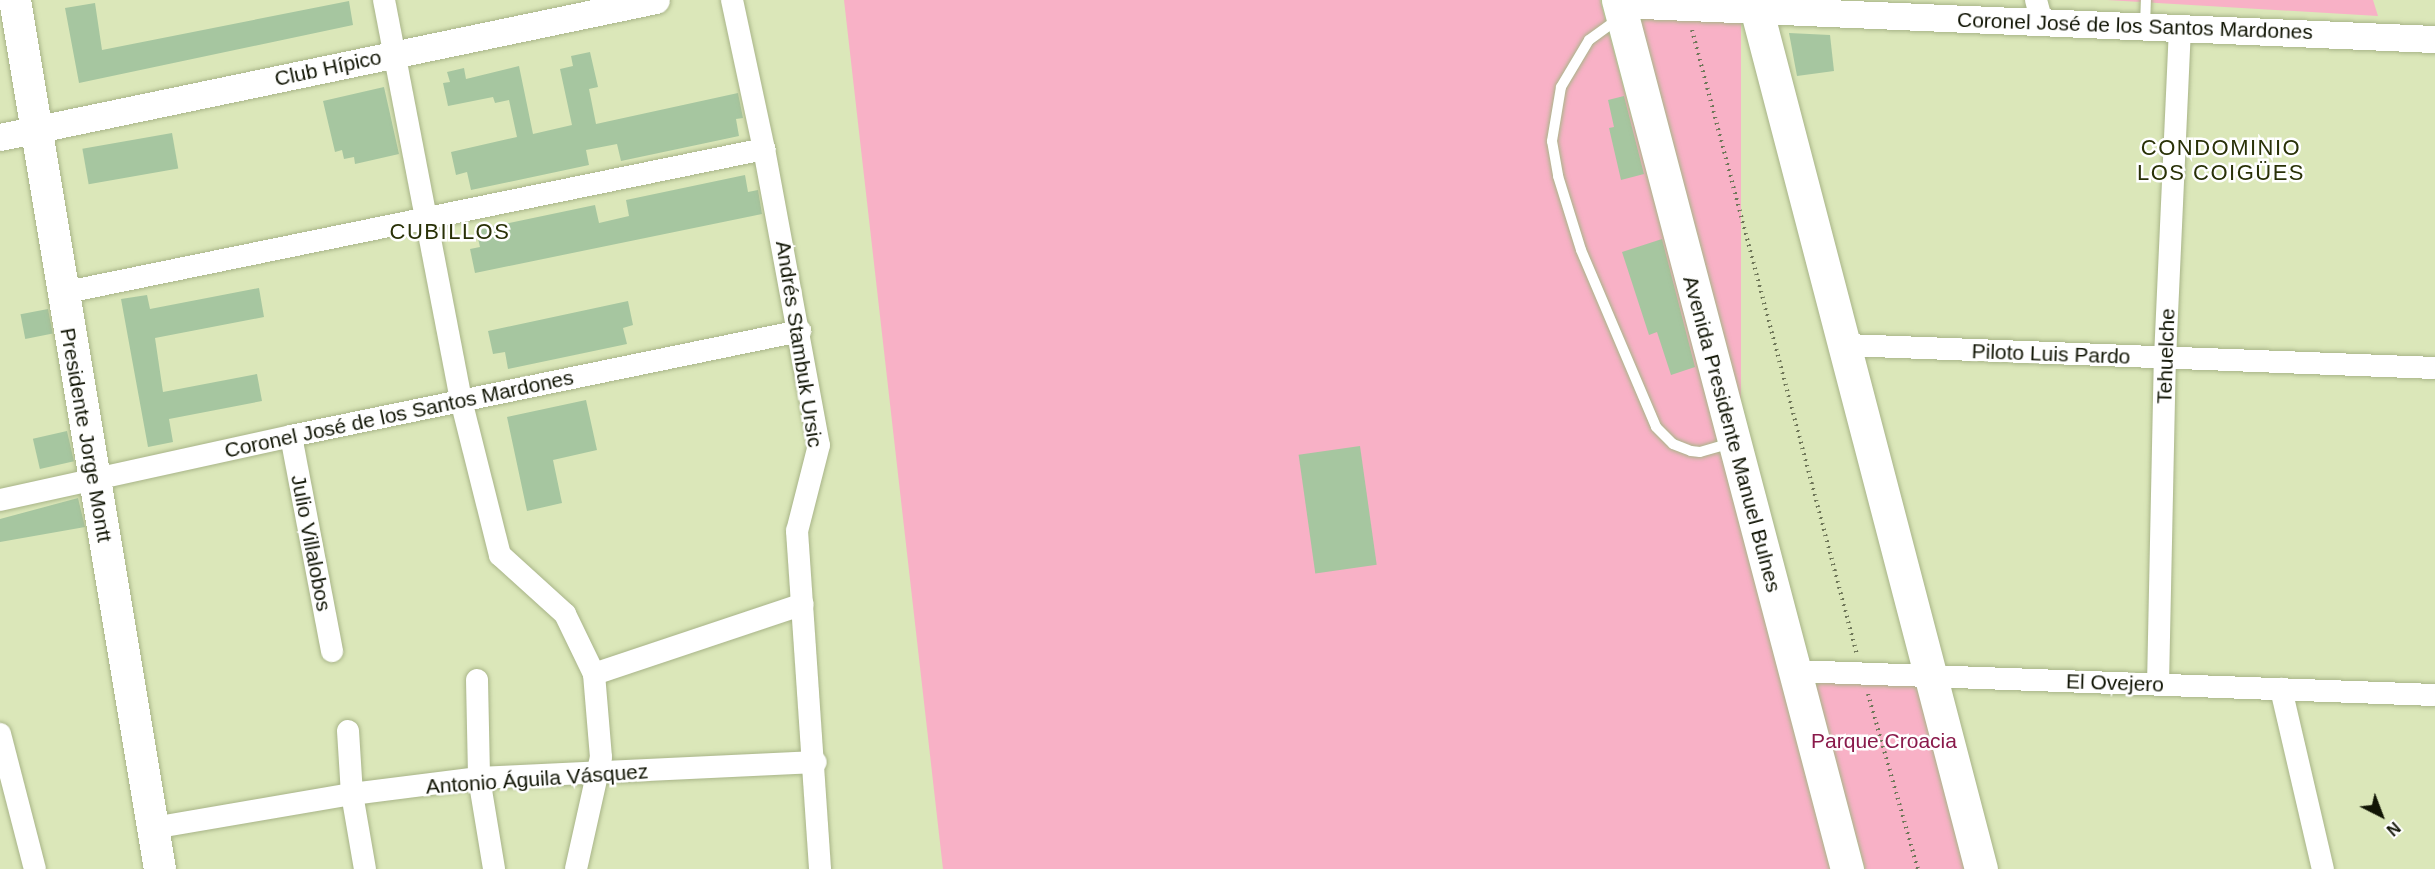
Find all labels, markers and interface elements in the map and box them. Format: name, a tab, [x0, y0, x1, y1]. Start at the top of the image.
street label: Coronel José de los Santos Mardones	[1957, 7, 2313, 45]
street label: Club Hípico	[272, 44, 384, 92]
district label: CONDOMINIO LOS COIGÜES	[2137, 134, 2305, 186]
district label: CUBILLOS	[390, 219, 510, 245]
street label: Andrés Stambuk Ursic	[770, 239, 828, 449]
street label: Avenida Presidente Manuel Bulnes	[1678, 273, 1786, 595]
street label: Tehuelche	[2152, 308, 2180, 404]
street label: Presidente Jorge Montt	[55, 326, 117, 544]
street label: Piloto Luis Pardo	[1971, 339, 2131, 369]
street label: Coronel José de los Santos Mardones	[222, 365, 576, 463]
street label: Julio Villalobos	[285, 473, 337, 613]
street label: El Ovejero	[2066, 669, 2164, 697]
park label: Parque Croacia	[1811, 728, 1957, 754]
street label: Antonio Águila Vásquez	[425, 759, 649, 799]
north arrow	[2351, 785, 2411, 845]
text: N	[2383, 819, 2403, 839]

